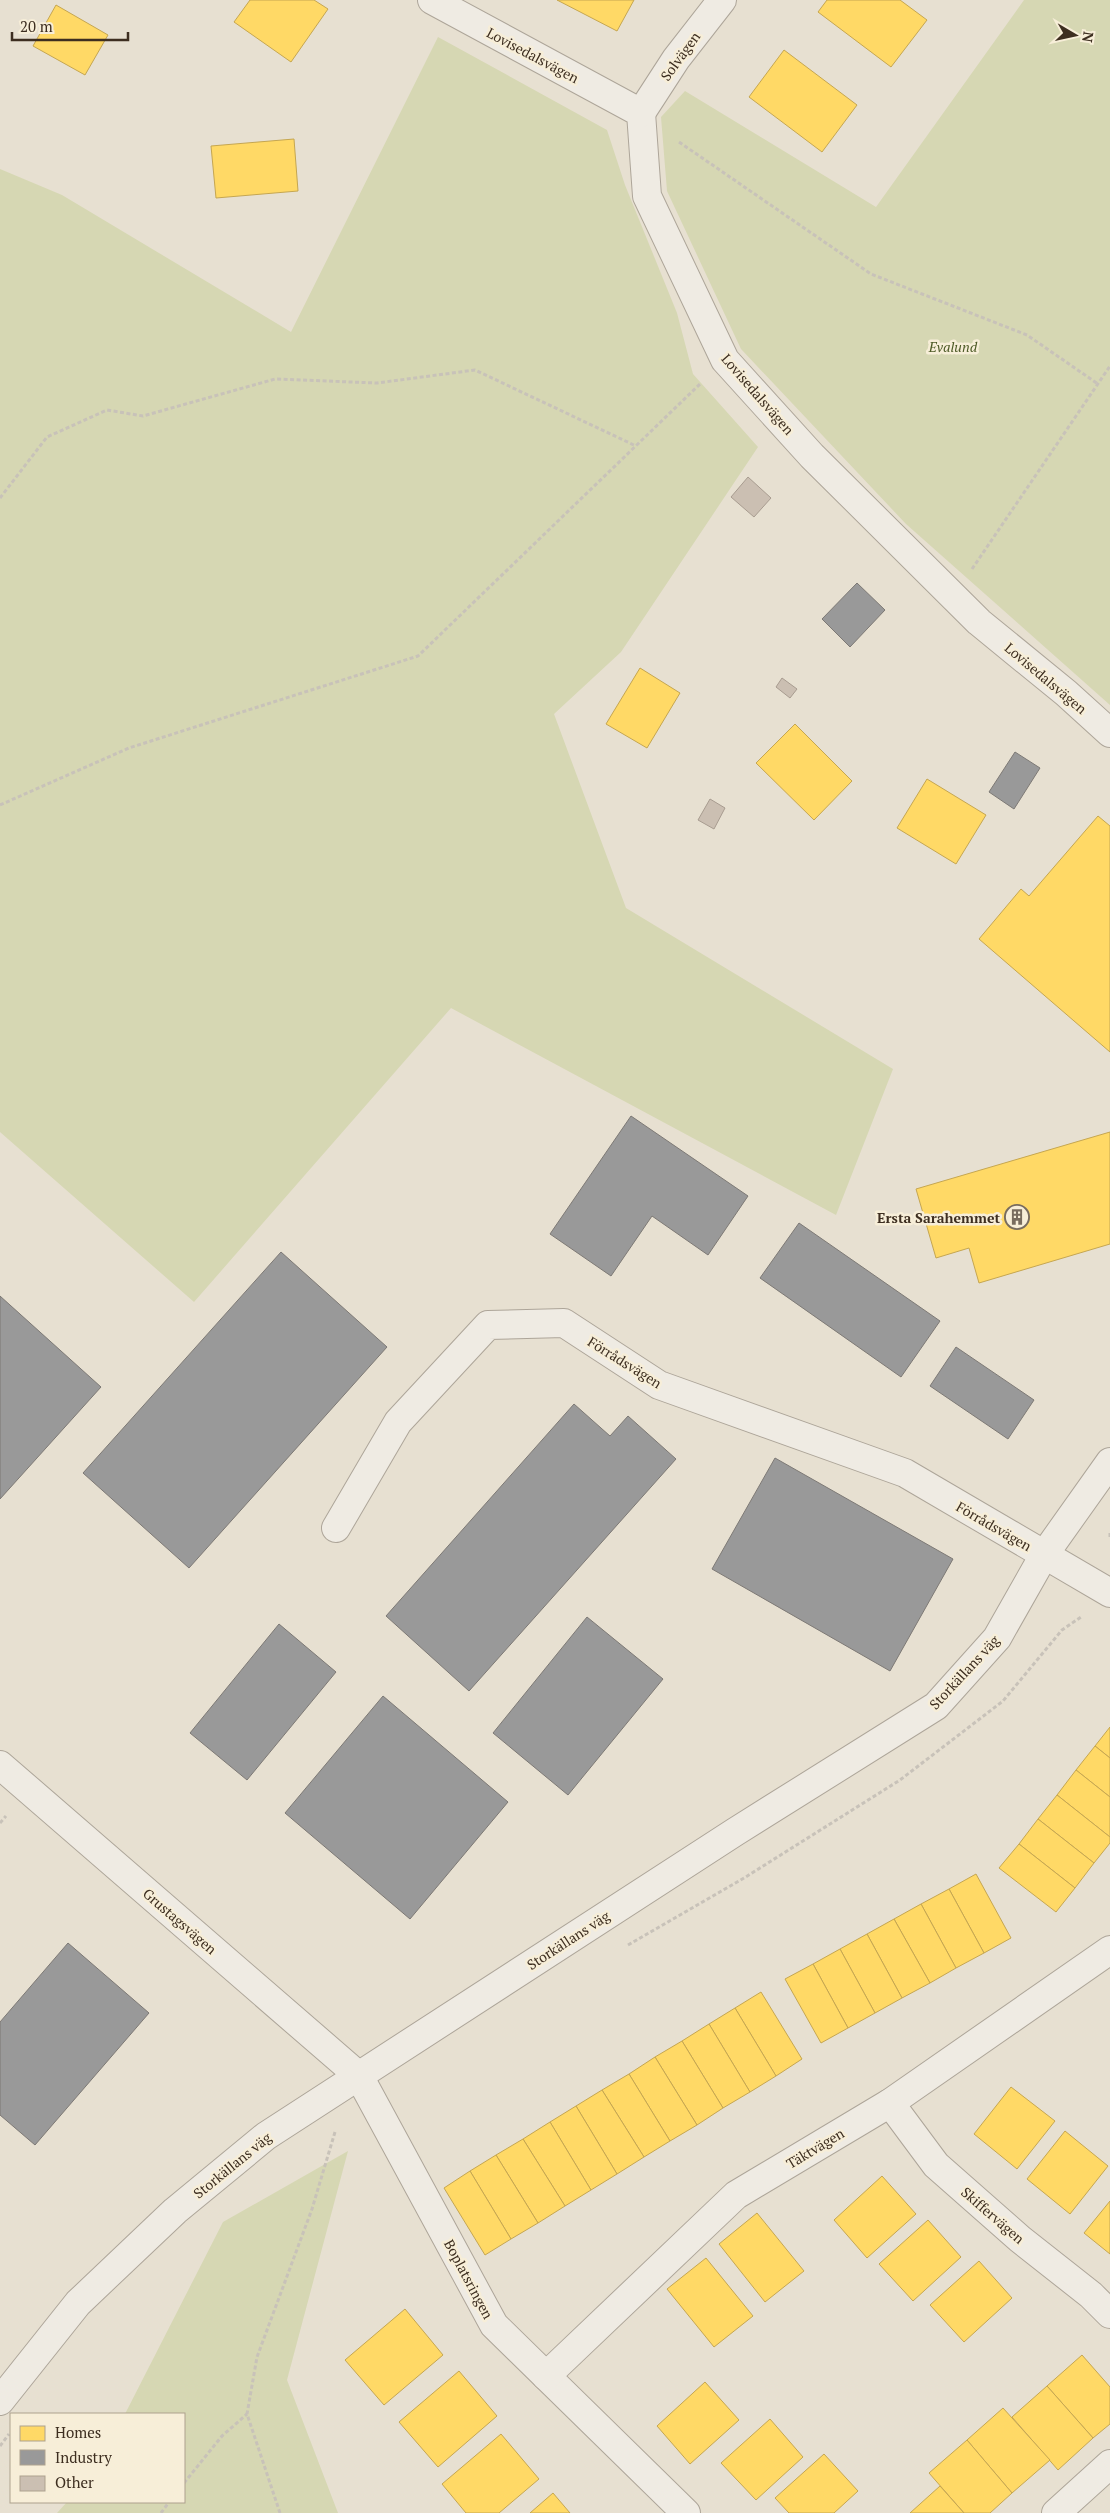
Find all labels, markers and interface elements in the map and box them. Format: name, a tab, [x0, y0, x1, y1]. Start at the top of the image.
scale bar	[12, 10, 129, 42]
north arrow	[1050, 10, 1100, 60]
text: 20 m	[20, 16, 53, 36]
street label: Lovisedalsvägen	[484, 23, 583, 88]
street label: Solvägen	[656, 27, 705, 84]
text: N	[1078, 30, 1099, 44]
park label: Evalund	[928, 337, 978, 356]
street label: Lovisedalsvägen	[717, 349, 799, 439]
street label: Lovisedalsvägen	[1001, 638, 1092, 718]
building icon: Ersta Sarahemmet	[1004, 1204, 1030, 1230]
place label: Ersta Sarahemmet	[877, 1208, 1000, 1227]
street label: Förrådsvägen	[584, 1332, 666, 1393]
street label: Förrådsvägen	[953, 1497, 1036, 1556]
street label: Storkällans väg	[925, 1630, 1004, 1713]
street label: Grustagsvägen	[139, 1884, 221, 1959]
street label: Storkällans väg	[523, 1906, 614, 1974]
street label: Täktvägen	[782, 2123, 848, 2173]
street label: Storkällans väg	[189, 2127, 275, 2202]
street label: Skiffervägen	[957, 2182, 1029, 2248]
street label: Boplatsringen	[440, 2236, 498, 2323]
legend	[10, 2413, 185, 2503]
text: Homes	[55, 2422, 101, 2442]
text: Industry	[55, 2447, 112, 2467]
text: Other	[55, 2472, 94, 2492]

